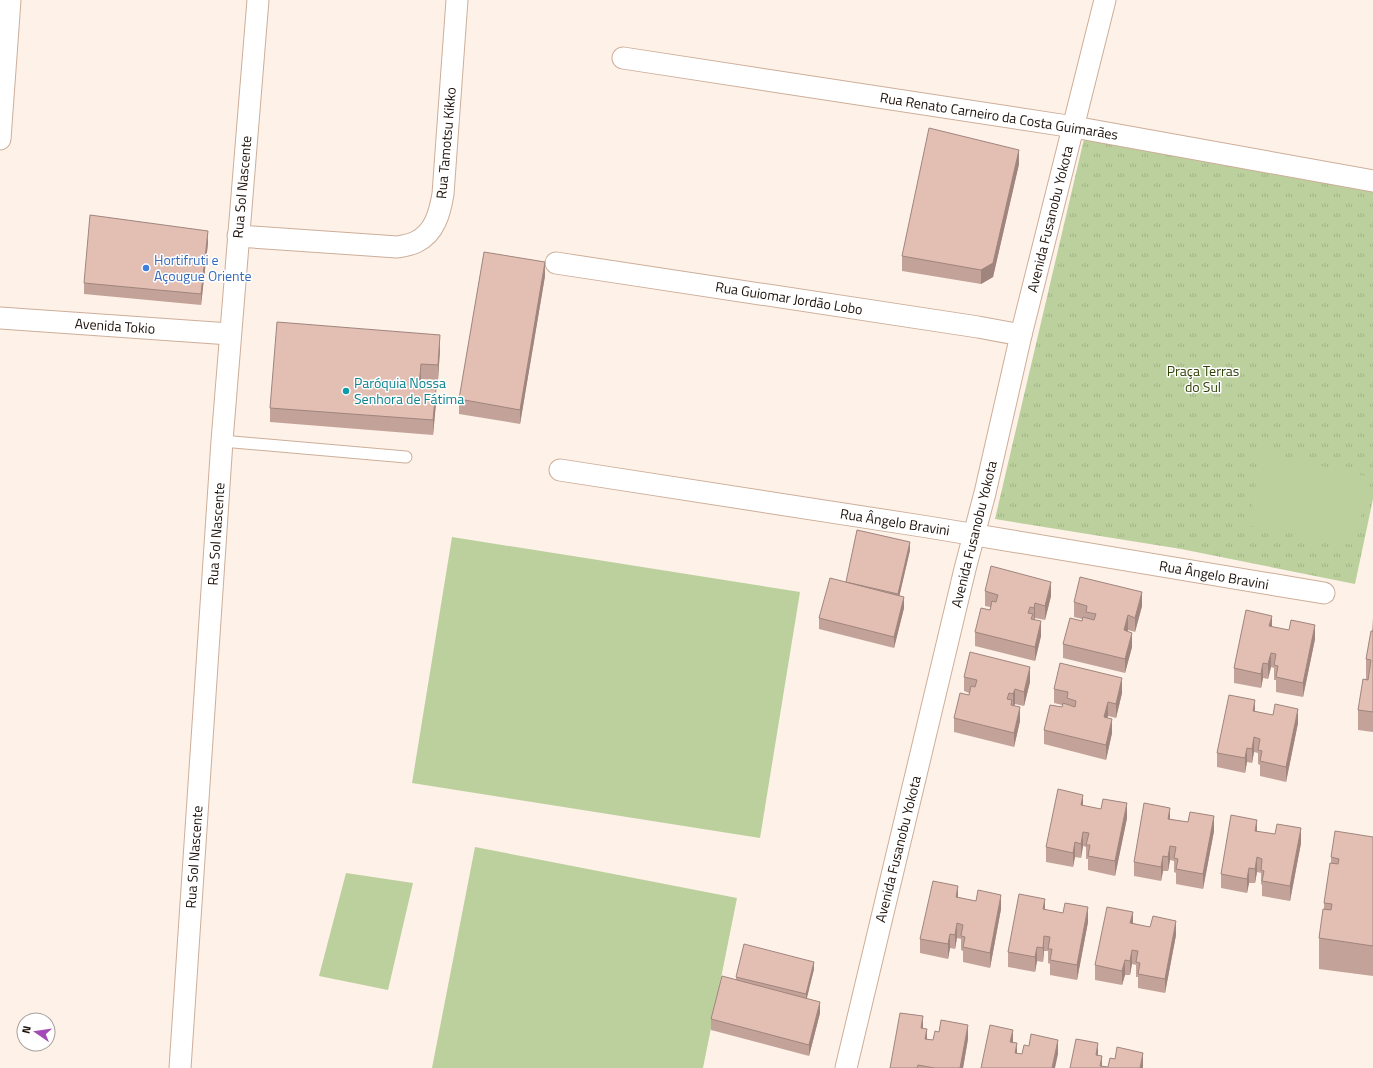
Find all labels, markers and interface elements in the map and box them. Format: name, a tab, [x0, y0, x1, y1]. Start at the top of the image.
street label: Rua Tamotsu Kikko	[430, 86, 461, 200]
street label: Rua Renato Carneiro da Costa Guimarães	[878, 86, 1120, 145]
street label: Rua Sol Nascente	[227, 135, 256, 239]
street label: Avenida Fusanobu Yokota	[1021, 143, 1078, 294]
place label: Hortifruti e Açougue Oriente	[154, 249, 252, 286]
marker: Hortifruti e Açougue Oriente	[141, 263, 151, 273]
street label: Rua Guiomar Jordão Lobo	[714, 275, 864, 320]
street label: Avenida Tokio	[74, 312, 156, 339]
park label: Praça Terras do Sul	[1167, 360, 1239, 397]
place label: Paróquia Nossa Senhora de Fátima	[354, 372, 464, 409]
marker: Paróquia Nossa Senhora de Fátima	[341, 386, 351, 396]
street label: Avenida Fusanobu Yokota	[945, 458, 1002, 609]
street label: Rua Sol Nascente	[201, 482, 230, 586]
street label: Rua Ângelo Bravini	[839, 502, 951, 541]
street label: Rua Ângelo Bravini	[1158, 555, 1270, 594]
street label: Avenida Fusanobu Yokota	[869, 773, 926, 924]
street label: Rua Sol Nascente	[179, 805, 208, 909]
north arrow	[16, 1012, 56, 1052]
text: N	[18, 1024, 35, 1035]

